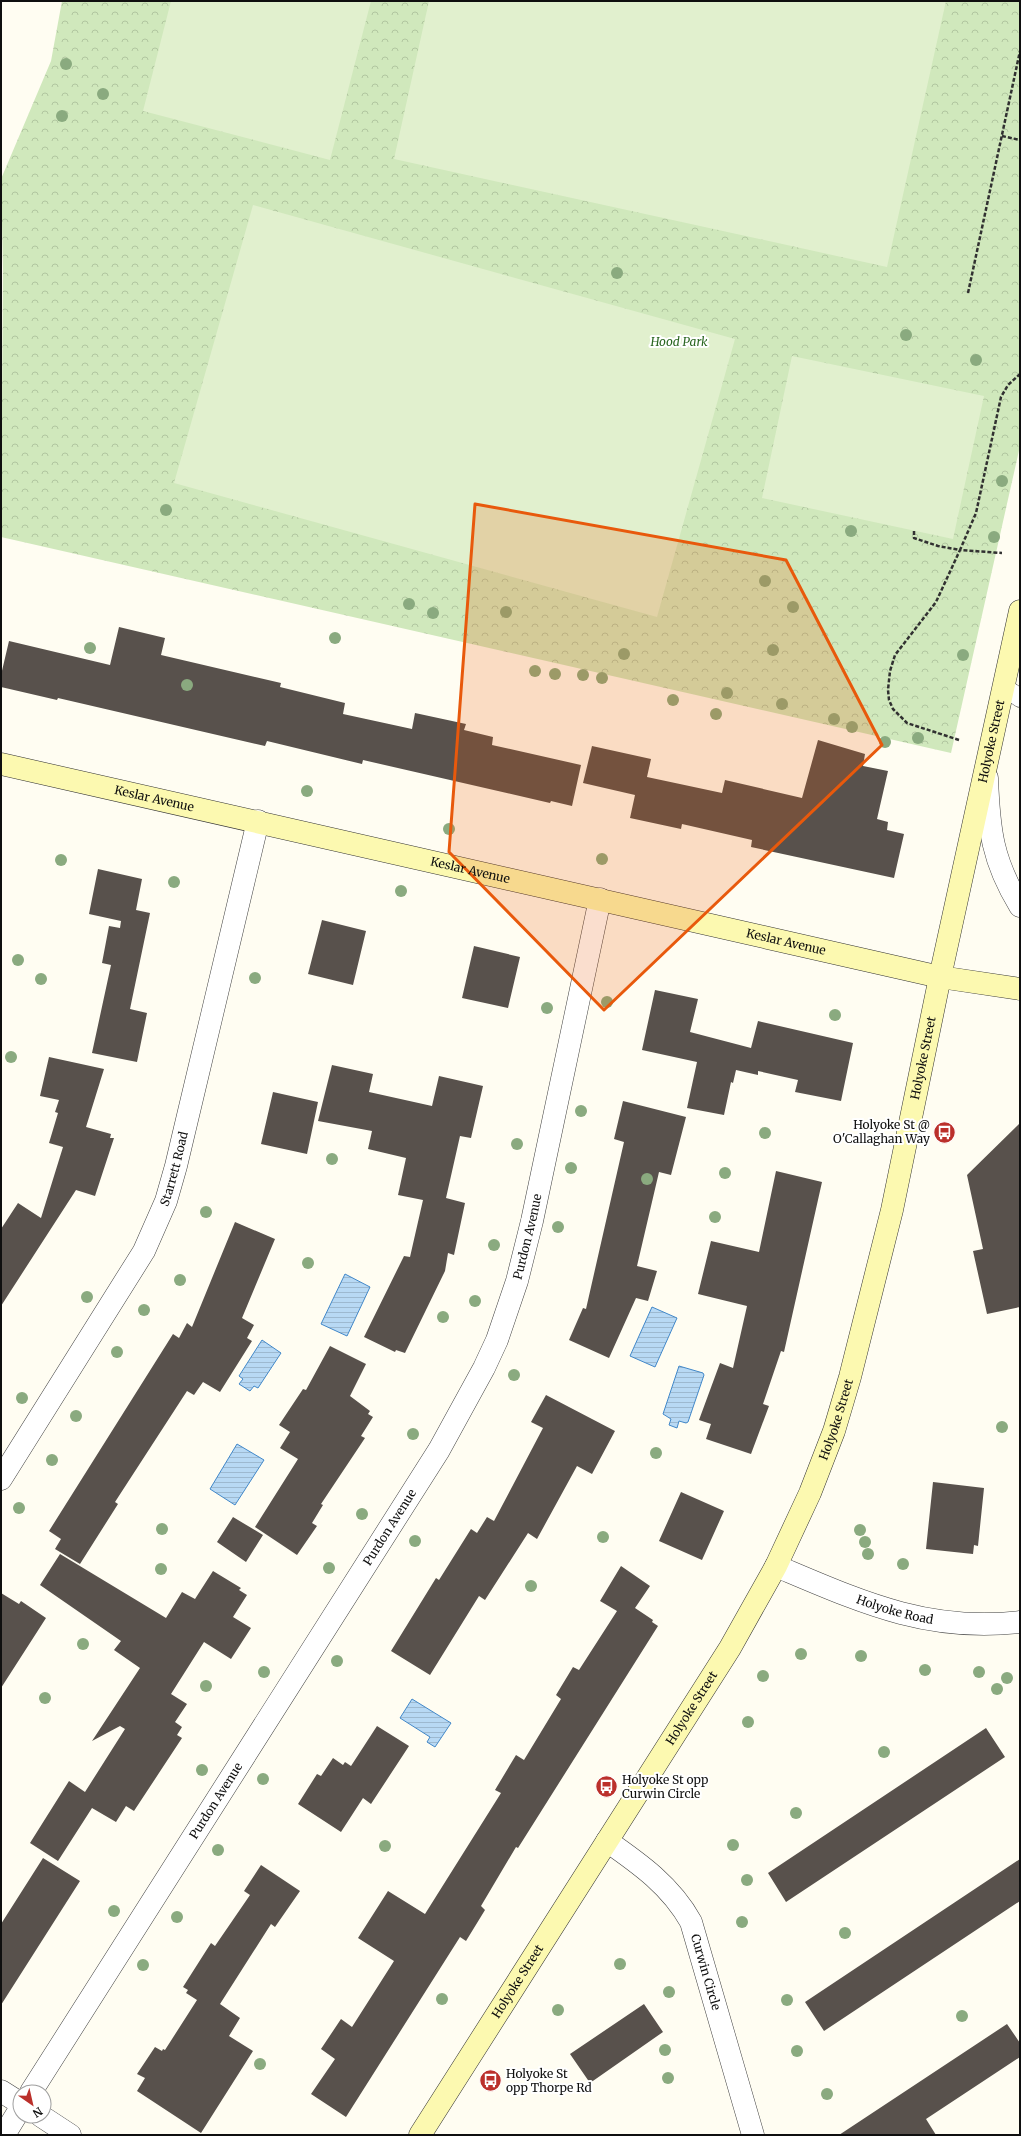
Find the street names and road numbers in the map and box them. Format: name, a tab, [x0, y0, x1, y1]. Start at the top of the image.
street label: Holyoke Street	[975, 698, 1007, 784]
street label: Keslar Avenue	[113, 782, 195, 815]
street label: Keslar Avenue	[429, 854, 511, 886]
street label: Keslar Avenue	[745, 925, 827, 958]
street label: Holyoke Street	[907, 1015, 939, 1101]
street label: Starrett Road	[157, 1130, 191, 1208]
street label: Purdon Avenue	[510, 1192, 545, 1281]
street label: Holyoke Street	[816, 1377, 856, 1462]
street label: Purdon Avenue	[360, 1486, 419, 1568]
street label: Holyoke Road	[855, 1592, 935, 1627]
street label: Holyoke Street	[662, 1668, 720, 1748]
street label: Purdon Avenue	[186, 1760, 245, 1842]
street label: Curwin Circle	[688, 1932, 724, 2012]
street label: Holyoke Street	[488, 1941, 546, 2021]

